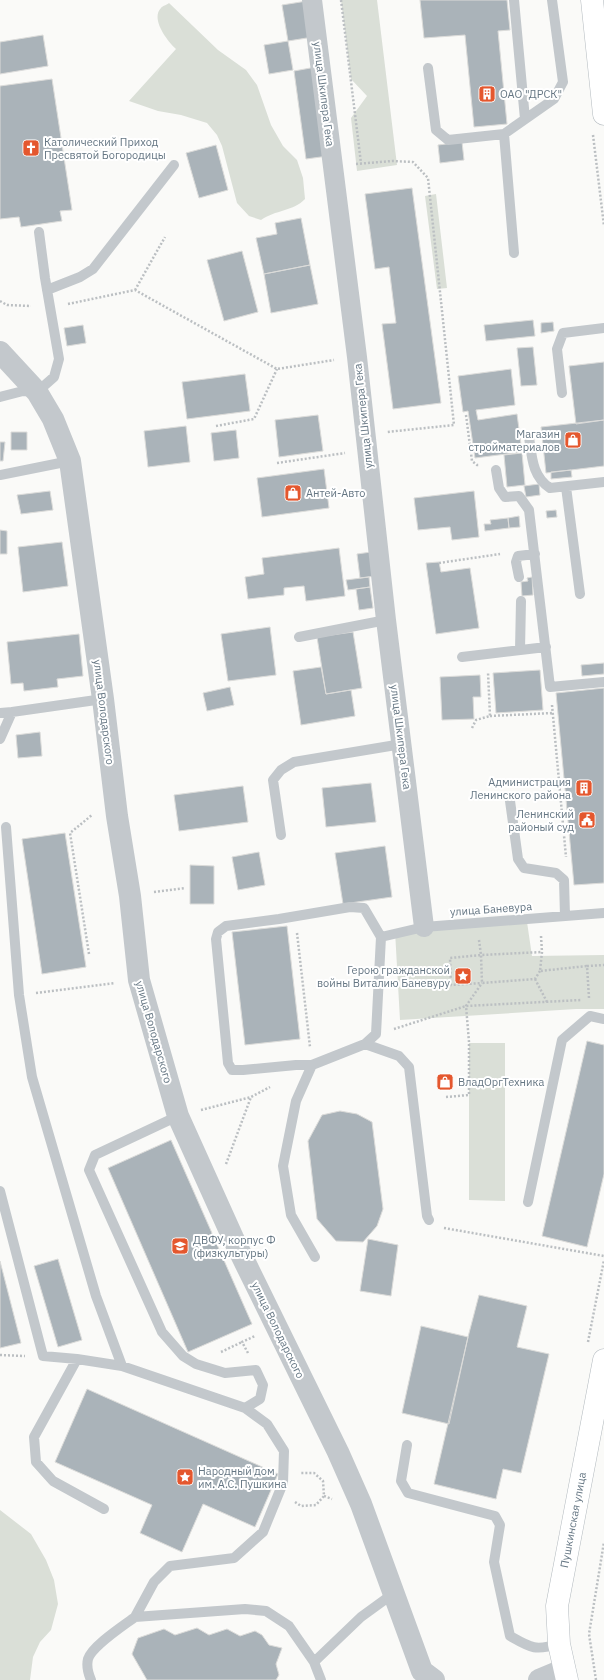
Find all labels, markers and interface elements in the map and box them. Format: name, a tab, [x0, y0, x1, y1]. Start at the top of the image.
street label: улица Шкипера Гека	[311, 41, 337, 147]
building icon: ОАО "ДРСК"	[477, 84, 497, 104]
place label: ОАО "ДРСК"	[500, 87, 562, 101]
place label: Католический Приход Пресвятой Богородицы	[44, 135, 166, 162]
church icon: Католический Приход Пресвятой Богородицы	[21, 138, 41, 158]
street label: улица Шкипера Гека	[351, 363, 375, 469]
place label: Магазин стройматериалов	[468, 427, 560, 454]
shop icon: Магазин стройматериалов	[563, 430, 583, 450]
shop icon: Антей-Авто	[283, 483, 303, 503]
place label: Антей-Авто	[306, 486, 366, 500]
street label: улица Володарского	[91, 659, 117, 765]
street label: улица Шкипера Гека	[388, 684, 414, 790]
place label: Администрация Ленинского района	[470, 775, 571, 802]
building icon: Администрация Ленинского района	[574, 778, 594, 798]
place label: Ленинский районый суд	[508, 807, 574, 834]
public building icon: Ленинский районый суд	[577, 810, 597, 830]
street label: улица Баневура	[449, 899, 533, 919]
place label: Герою гражданской войны Виталию Баневуру	[317, 963, 451, 990]
place icon: Герою гражданской войны Виталию Баневуру	[453, 966, 473, 986]
street label: улица Володарского	[133, 979, 175, 1085]
shop icon: ВладОргТехника	[435, 1072, 455, 1092]
place label: ВладОргТехника	[458, 1075, 544, 1089]
place label: ДВФУ, корпус Ф (физкультуры)	[193, 1233, 276, 1260]
school or university icon: ДВФУ, корпус Ф (физкультуры)	[170, 1236, 190, 1256]
street label: улица Володарского	[249, 1279, 307, 1381]
place label: Народный дом им. А.С. Пушкина	[198, 1464, 287, 1491]
place icon: Народный дом им. А.С. Пушкина	[175, 1467, 195, 1487]
street label: Пушкинская улица	[557, 1471, 589, 1569]

